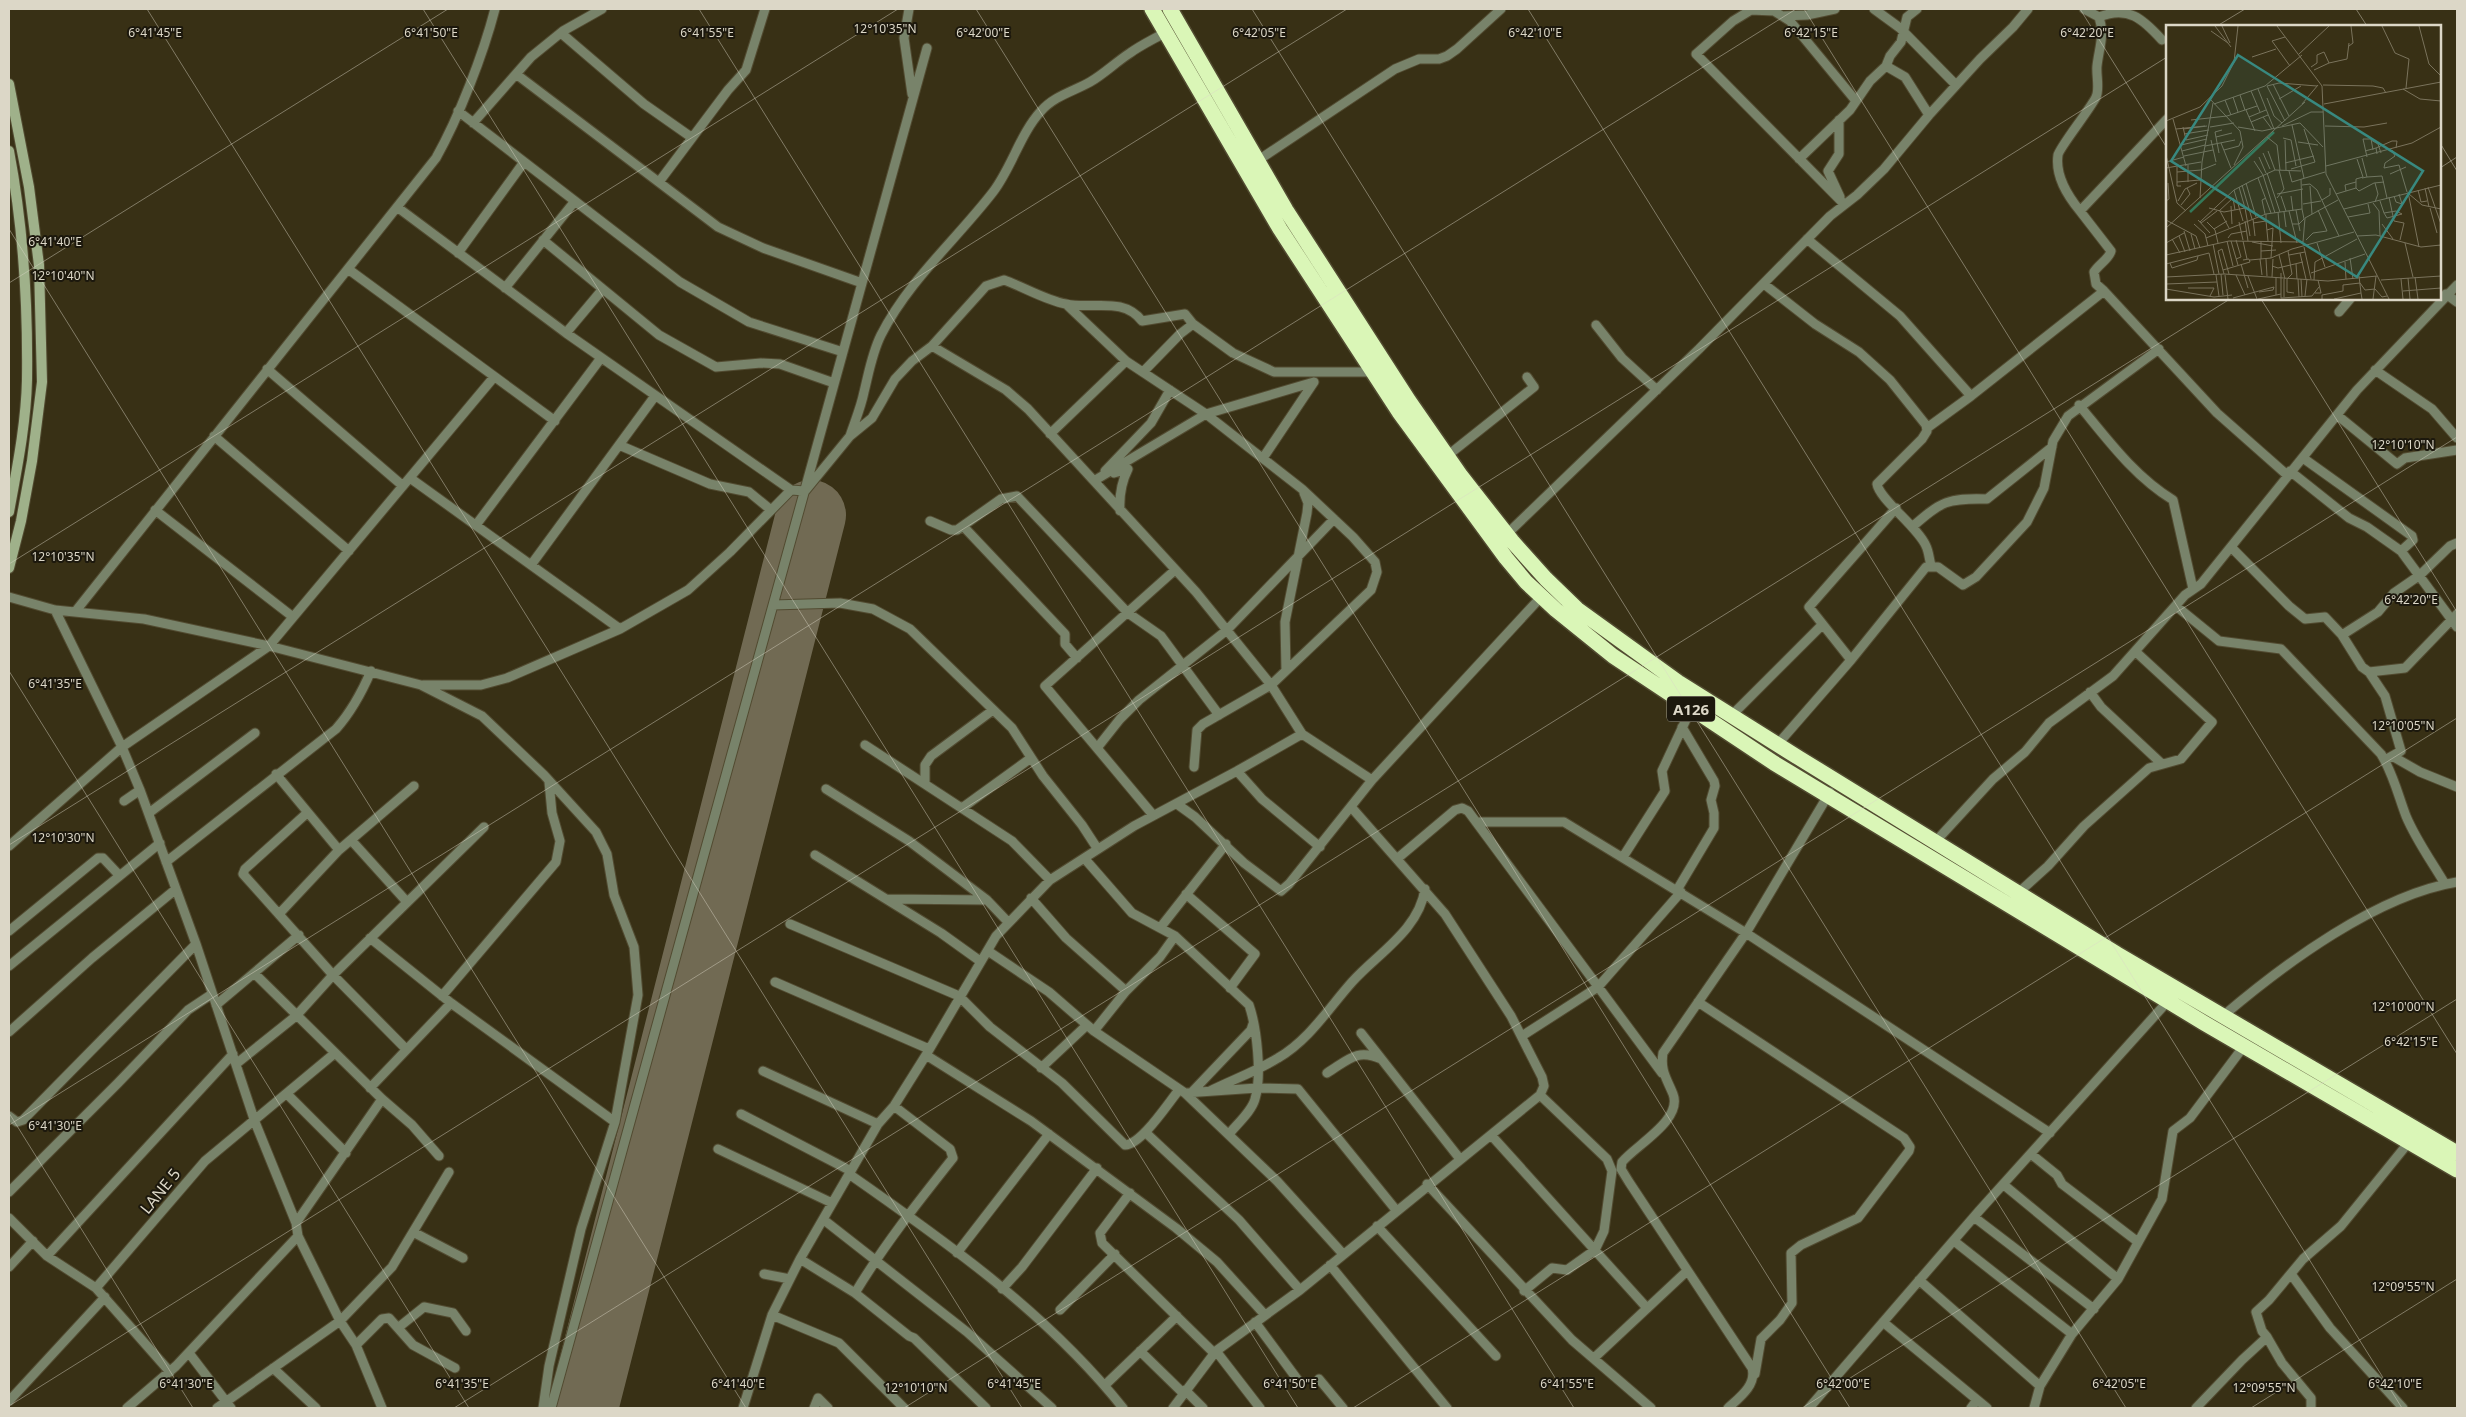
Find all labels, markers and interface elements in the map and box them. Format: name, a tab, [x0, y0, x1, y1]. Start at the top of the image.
text: 12°10'35"N	[853, 20, 917, 37]
text: 6°41'45"E	[128, 24, 182, 41]
text: 6°41'50"E	[404, 24, 458, 41]
text: 6°41'55"E	[680, 24, 734, 41]
text: 6°42'00"E	[956, 24, 1010, 41]
text: 6°42'05"E	[1232, 24, 1286, 41]
text: 6°42'10"E	[1508, 24, 1562, 41]
text: 6°42'15"E	[1784, 24, 1838, 41]
text: 6°42'20"E	[2060, 24, 2114, 41]
inset map	[2166, 25, 2441, 300]
text: 6°41'40"E	[28, 233, 82, 250]
text: 12°10'40"N	[31, 267, 95, 284]
text: 12°10'10"N	[2371, 436, 2435, 453]
text: 12°10'35"N	[31, 548, 95, 565]
text: 6°42'20"E	[2384, 591, 2438, 608]
text: 6°41'35"E	[28, 675, 82, 692]
road number: A126	[1667, 696, 1715, 722]
text: 12°10'05"N	[2371, 717, 2435, 734]
text: 12°10'30"N	[31, 829, 95, 846]
text: 12°10'00"N	[2371, 998, 2435, 1015]
text: 6°42'15"E	[2384, 1033, 2438, 1050]
text: 6°41'30"E	[28, 1117, 82, 1134]
street label: LANE 5	[135, 1163, 185, 1219]
text: 12°09'55"N	[2371, 1278, 2435, 1295]
text: 6°41'30"E	[159, 1375, 213, 1392]
text: 6°41'35"E	[435, 1375, 489, 1392]
text: 6°41'40"E	[711, 1375, 765, 1392]
text: 6°41'45"E	[987, 1375, 1041, 1392]
text: 6°41'50"E	[1263, 1375, 1317, 1392]
text: 6°41'55"E	[1540, 1375, 1594, 1392]
text: 6°42'00"E	[1816, 1375, 1870, 1392]
text: 6°42'05"E	[2092, 1375, 2146, 1392]
text: 6°42'10"E	[2368, 1375, 2422, 1392]
text: 12°10'10"N	[884, 1379, 948, 1396]
text: 12°09'55"N	[2232, 1379, 2296, 1396]

